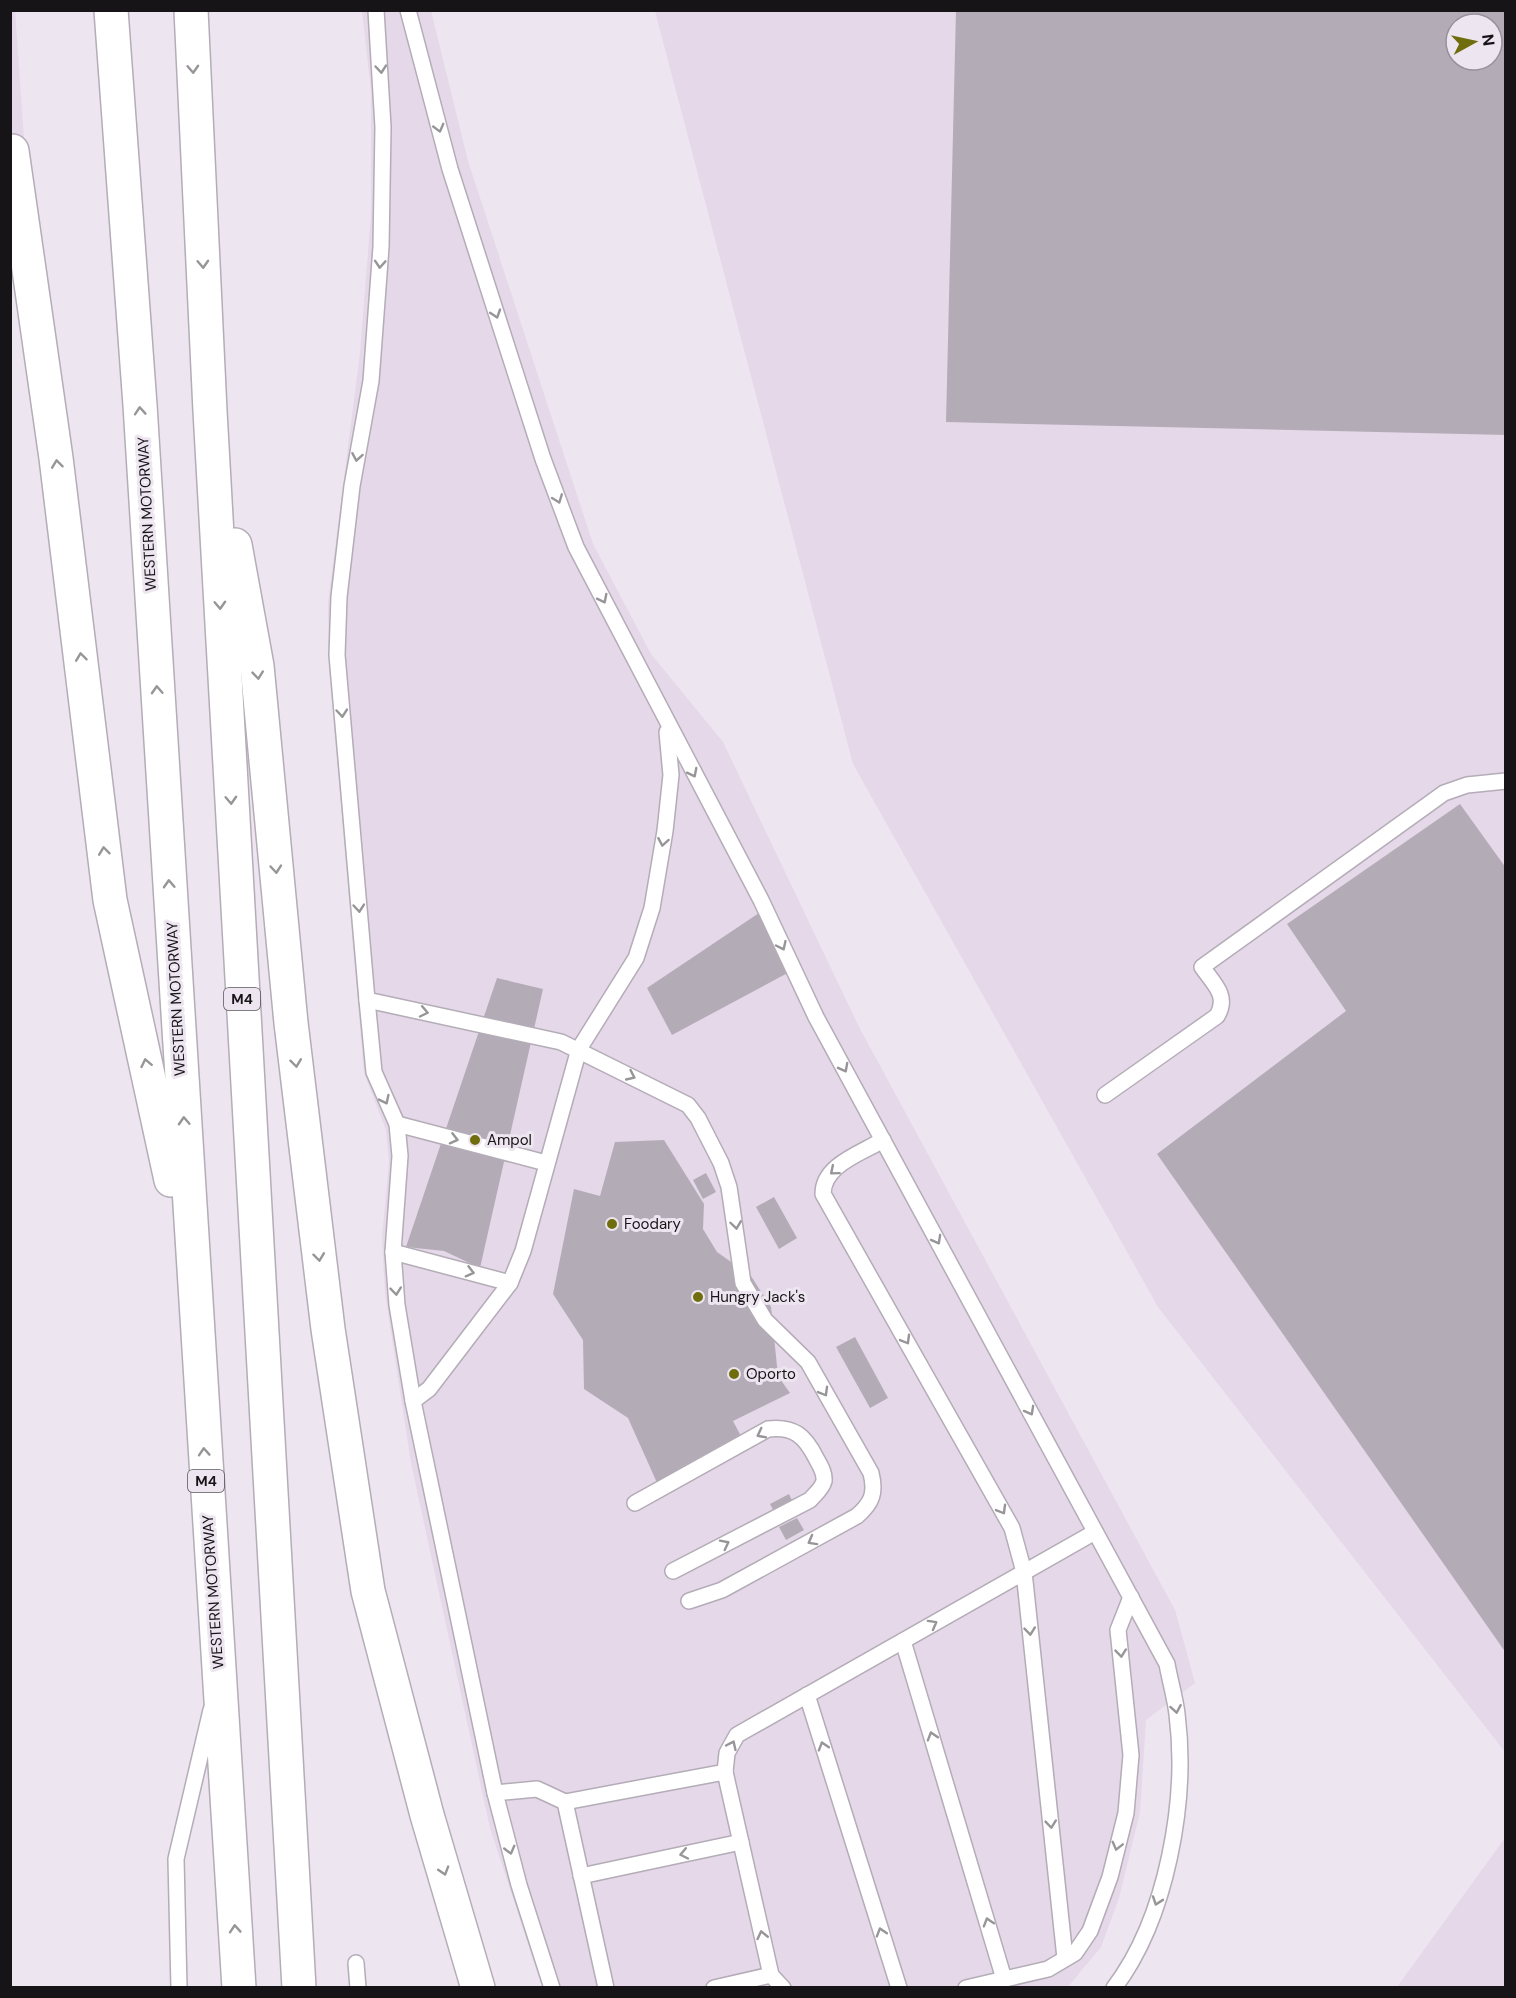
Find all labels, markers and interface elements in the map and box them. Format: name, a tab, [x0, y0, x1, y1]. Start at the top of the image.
north arrow	[1444, 12, 1504, 72]
text: N	[1477, 33, 1500, 47]
one-way arrow	[187, 64, 200, 73]
one-way arrow	[374, 64, 387, 73]
one-way arrow	[432, 122, 444, 133]
one-way arrow	[196, 259, 209, 268]
one-way arrow	[374, 259, 387, 268]
one-way arrow	[489, 308, 501, 319]
one-way arrow	[134, 407, 147, 416]
street label: WESTERN MOTORWAY	[133, 436, 161, 592]
one-way arrow	[351, 452, 364, 462]
one-way arrow	[51, 459, 64, 468]
one-way arrow	[551, 493, 563, 504]
one-way arrow	[596, 593, 607, 604]
one-way arrow	[214, 601, 227, 610]
one-way arrow	[75, 653, 87, 662]
one-way arrow	[251, 670, 264, 679]
one-way arrow	[151, 685, 164, 694]
one-way arrow	[335, 709, 348, 718]
one-way arrow	[685, 766, 697, 777]
one-way arrow	[225, 795, 238, 804]
one-way arrow	[658, 837, 670, 847]
one-way arrow	[99, 846, 111, 855]
one-way arrow	[269, 864, 282, 874]
one-way arrow	[163, 880, 176, 889]
one-way arrow	[352, 903, 365, 912]
street label: WESTERN MOTORWAY	[162, 921, 190, 1077]
one-way arrow	[775, 939, 787, 950]
road number: M4	[224, 988, 260, 1010]
one-way arrow	[419, 1005, 429, 1018]
one-way arrow	[140, 1058, 153, 1068]
one-way arrow	[289, 1058, 302, 1068]
one-way arrow	[837, 1062, 848, 1072]
one-way arrow	[625, 1069, 636, 1081]
one-way arrow	[378, 1093, 389, 1104]
one-way arrow	[177, 1116, 190, 1125]
place label: Ampol	[487, 1130, 532, 1150]
one-way arrow	[448, 1132, 459, 1144]
marker: Ampol	[468, 1133, 482, 1147]
one-way arrow	[829, 1164, 840, 1175]
place label: Foodary	[624, 1214, 682, 1234]
marker: Foodary	[605, 1217, 619, 1231]
one-way arrow	[730, 1221, 742, 1230]
one-way arrow	[930, 1233, 941, 1244]
one-way arrow	[312, 1252, 325, 1261]
one-way arrow	[464, 1265, 474, 1278]
one-way arrow	[389, 1287, 402, 1296]
place label: Hungry Jack's	[710, 1287, 805, 1307]
marker: Hungry Jack's	[691, 1290, 705, 1304]
one-way arrow	[899, 1334, 910, 1344]
place label: Oporto	[746, 1364, 796, 1384]
marker: Oporto	[727, 1367, 741, 1381]
one-way arrow	[817, 1385, 829, 1396]
one-way arrow	[1023, 1405, 1034, 1415]
one-way arrow	[757, 1427, 767, 1438]
one-way arrow	[198, 1447, 211, 1456]
road number: M4	[188, 1470, 224, 1492]
one-way arrow	[995, 1504, 1006, 1514]
street label: WESTERN MOTORWAY	[198, 1514, 228, 1670]
one-way arrow	[808, 1534, 818, 1545]
one-way arrow	[718, 1540, 729, 1552]
one-way arrow	[926, 1620, 937, 1631]
one-way arrow	[1023, 1626, 1036, 1635]
one-way arrow	[1114, 1648, 1127, 1657]
one-way arrow	[1169, 1704, 1181, 1713]
one-way arrow	[927, 1731, 939, 1742]
one-way arrow	[724, 1741, 736, 1752]
one-way arrow	[818, 1741, 830, 1751]
one-way arrow	[1044, 1820, 1057, 1829]
one-way arrow	[1112, 1841, 1125, 1851]
one-way arrow	[502, 1845, 515, 1855]
one-way arrow	[679, 1847, 689, 1860]
one-way arrow	[437, 1865, 449, 1876]
one-way arrow	[1151, 1895, 1164, 1906]
one-way arrow	[983, 1918, 995, 1928]
one-way arrow	[229, 1925, 242, 1934]
one-way arrow	[876, 1927, 889, 1938]
one-way arrow	[756, 1931, 769, 1941]

